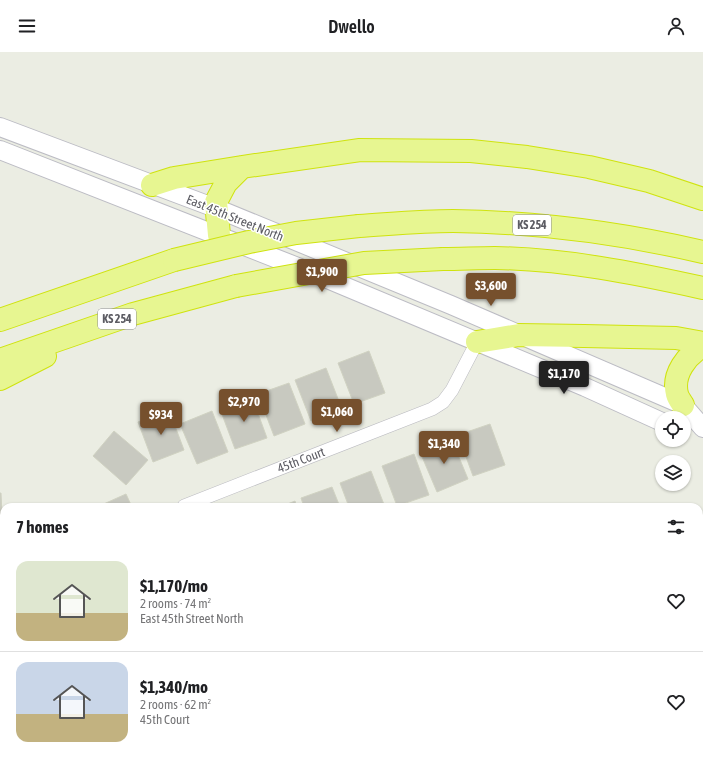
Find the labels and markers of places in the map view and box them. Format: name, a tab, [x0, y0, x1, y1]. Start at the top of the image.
pin: $1,900	[289, 259, 355, 293]
pin: $3,600	[458, 273, 524, 307]
pin: $1,170	[531, 361, 597, 395]
pin: $2,970	[211, 389, 277, 423]
pin: $1,060	[304, 399, 370, 433]
pin: $934	[137, 402, 185, 436]
pin: $1,340	[411, 431, 477, 465]

